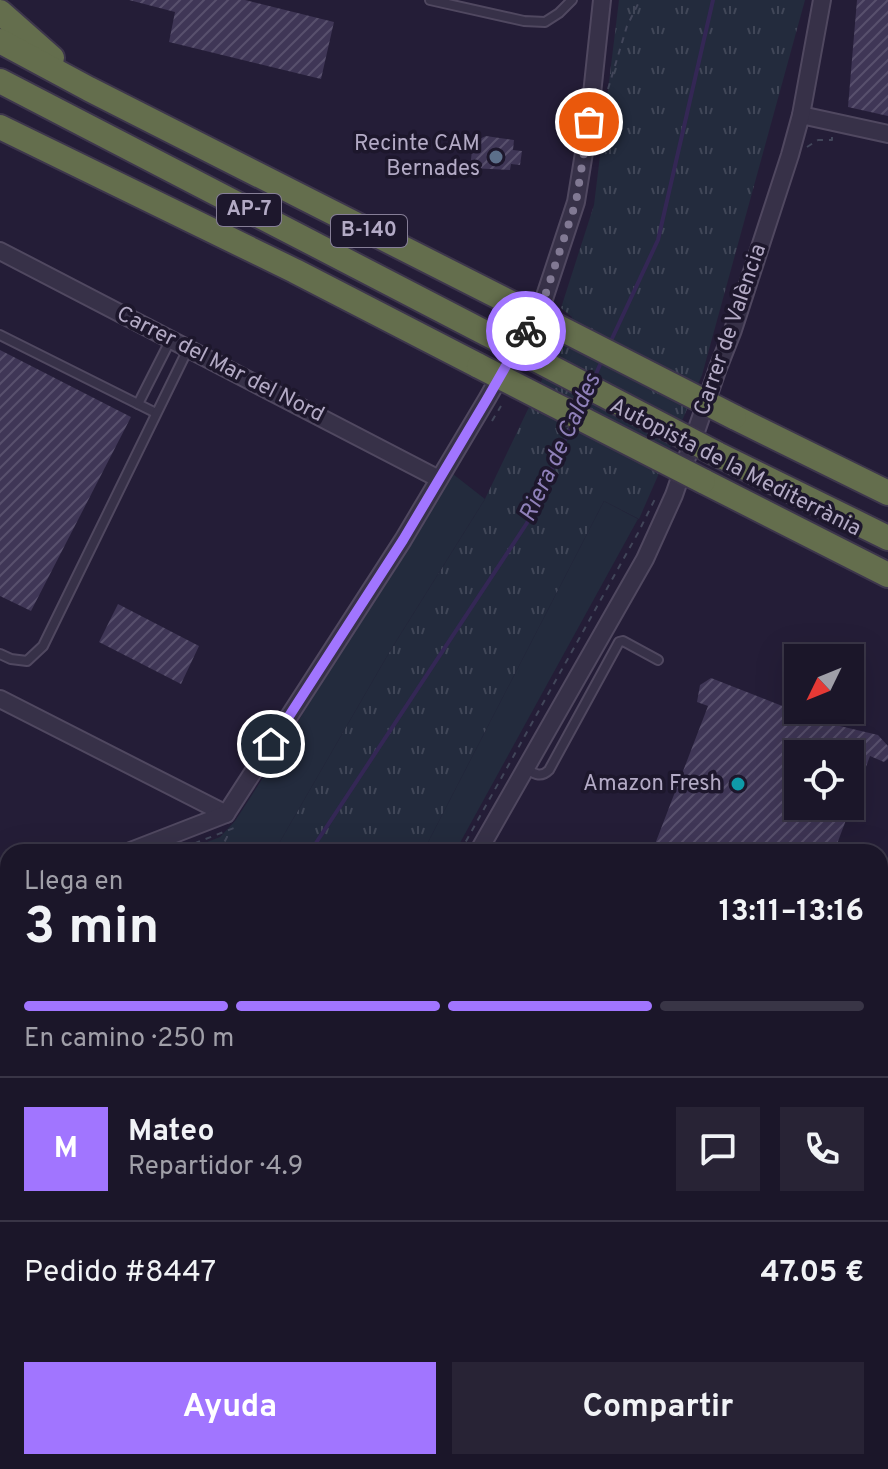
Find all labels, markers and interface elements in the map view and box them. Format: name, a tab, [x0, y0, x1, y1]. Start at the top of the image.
pin	[555, 88, 623, 156]
icon: bag	[567, 100, 611, 144]
place label: Recinte CAM Bernades	[354, 131, 480, 183]
marker: Recinte CAM Bernades	[487, 148, 505, 166]
road number: AP-7	[217, 194, 281, 226]
road number: B-140	[331, 215, 407, 247]
street label: Carrer de València	[689, 241, 773, 419]
courier	[486, 291, 566, 371]
street label: Carrer del Mar del Nord	[112, 301, 328, 429]
icon: bike	[504, 309, 548, 353]
water label: Riera de Caldes	[514, 368, 609, 527]
street label: Autopista de la Mediterrània	[605, 393, 865, 543]
north arrow	[784, 644, 864, 724]
map controls	[784, 644, 864, 820]
pin	[237, 710, 305, 778]
icon: home	[249, 722, 293, 766]
button: locate	[784, 740, 864, 820]
place label: Amazon Fresh	[583, 771, 722, 798]
marker: Amazon Fresh	[729, 775, 747, 793]
text: Llega en	[24, 866, 123, 899]
text: 13:11–13:16	[719, 894, 864, 931]
text: 3 min	[24, 896, 159, 962]
text: En camino · 250 m	[24, 1023, 234, 1056]
button: chat	[676, 1107, 760, 1191]
button: phone	[780, 1107, 864, 1191]
text: Mateo	[128, 1114, 214, 1151]
text: M	[54, 1131, 78, 1168]
text: Repartidor · 4.9	[128, 1151, 303, 1184]
text: Pedido #8447	[24, 1255, 216, 1292]
text: 47.05 €	[761, 1255, 864, 1292]
button: Ayuda	[24, 1362, 436, 1454]
button: Compartir	[452, 1362, 864, 1454]

